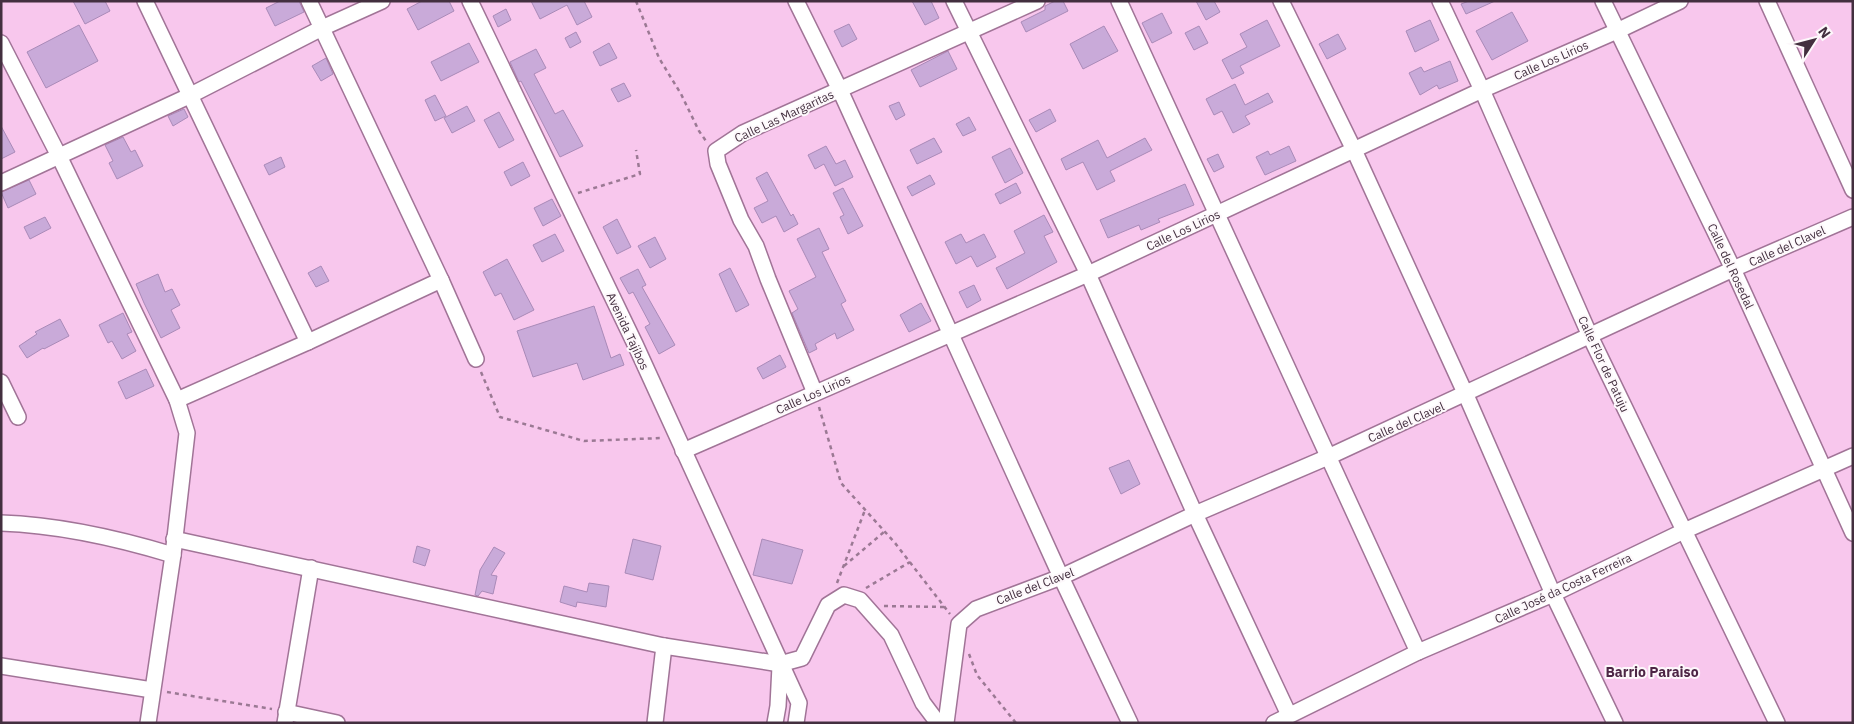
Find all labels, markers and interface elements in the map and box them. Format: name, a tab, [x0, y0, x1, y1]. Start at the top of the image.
north arrow	[1789, 15, 1839, 65]
text: N	[1814, 23, 1835, 42]
street label: Calle Los Lirios	[1511, 37, 1591, 83]
street label: Calle Las Margaritas	[732, 86, 836, 146]
street label: Calle Los Lirios	[1144, 206, 1223, 254]
street label: Calle del Rosedal	[1705, 221, 1757, 311]
street label: Calle del Clavel	[1746, 222, 1828, 270]
street label: Avenida Tajibos	[603, 290, 653, 372]
street label: Calle Flor de Patuju	[1575, 313, 1633, 415]
street label: Calle Los Lirios	[773, 371, 853, 417]
street label: Calle del Clavel	[1365, 398, 1447, 446]
street label: Calle José da Costa Ferreira	[1492, 549, 1634, 626]
street label: Calle del Clavel	[994, 564, 1076, 608]
district label: Barrio Paraiso	[1605, 663, 1699, 681]

